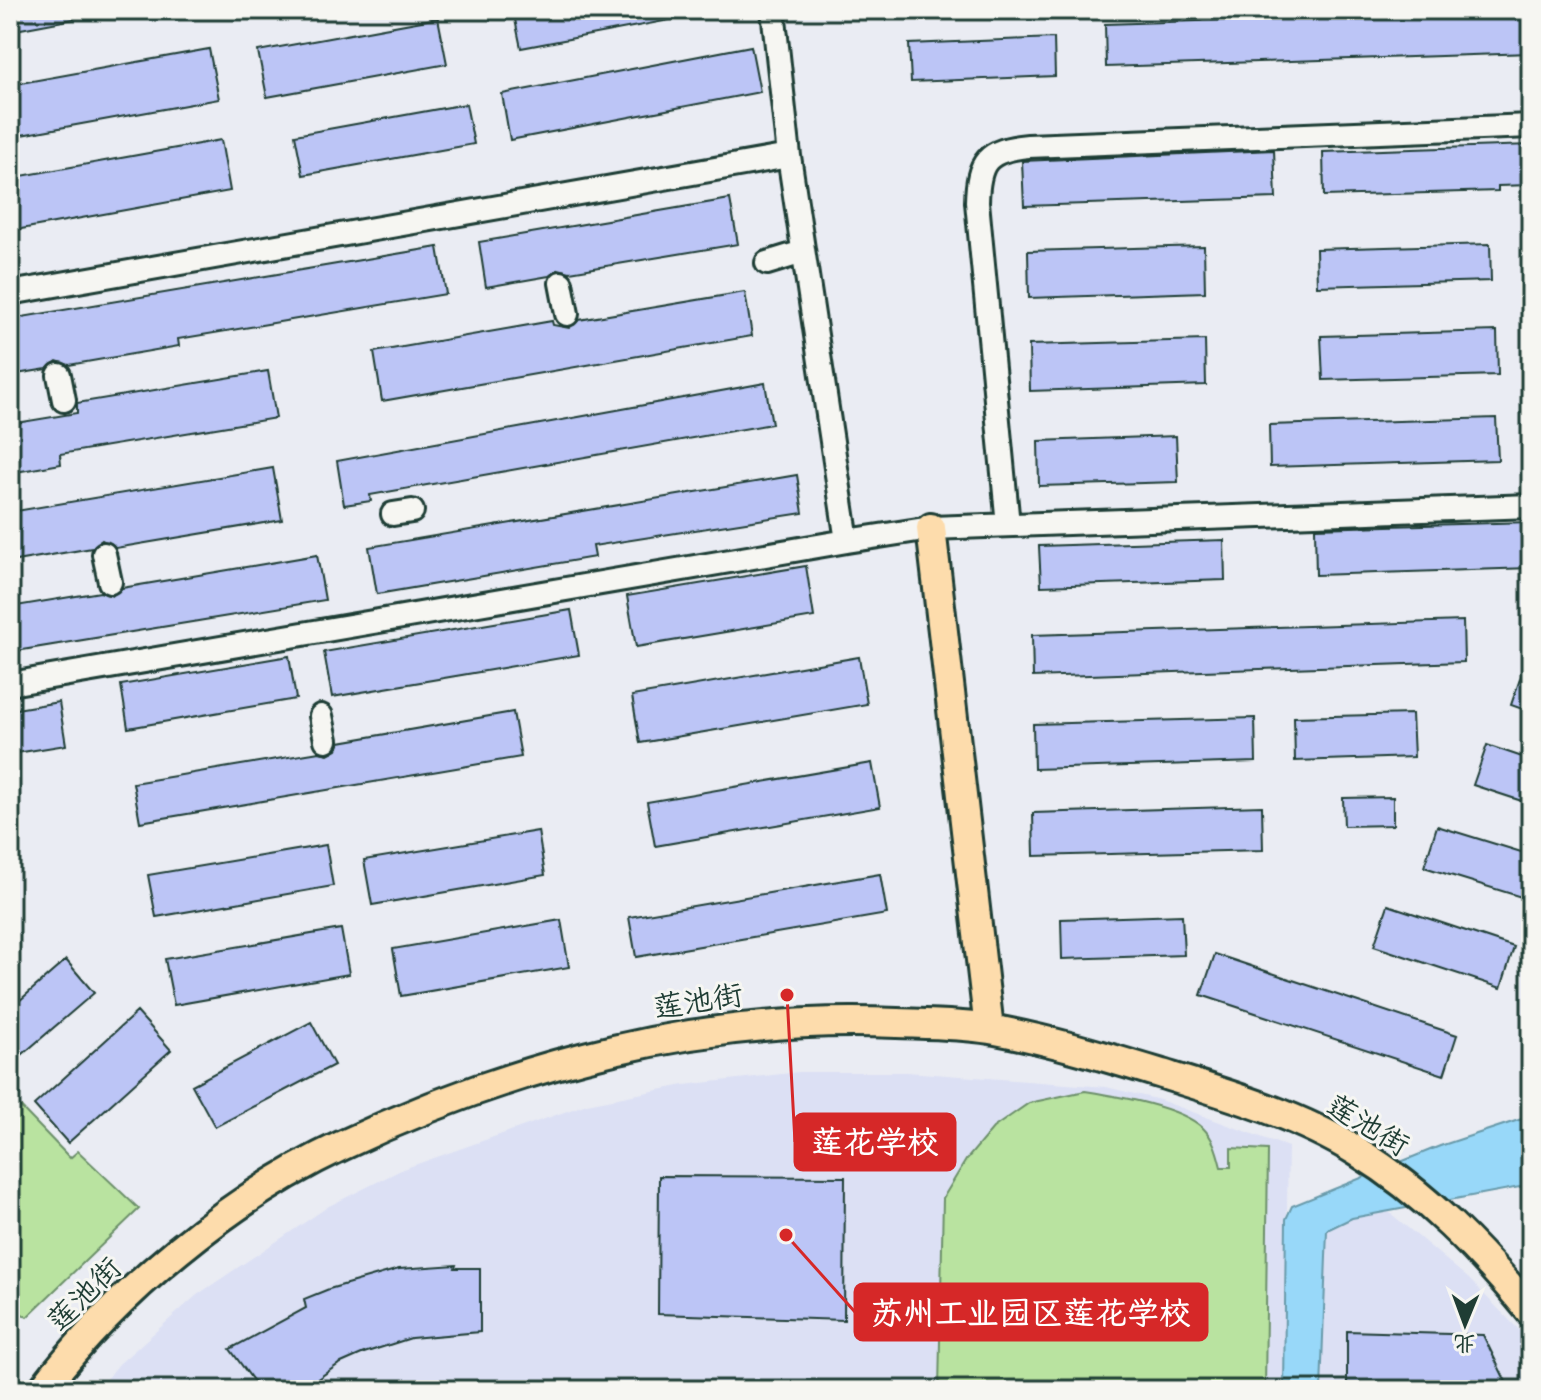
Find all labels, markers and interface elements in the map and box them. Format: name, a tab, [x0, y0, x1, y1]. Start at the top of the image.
street label: 莲池街	[651, 979, 746, 1030]
street label: 莲池街	[1318, 1089, 1414, 1167]
callout: 莲花学校	[795, 1114, 955, 1170]
text: 莲花学校	[811, 1126, 939, 1166]
street label: 莲池街	[42, 1252, 131, 1341]
callout: 苏州工业园区莲花学校	[855, 1284, 1207, 1340]
north arrow	[1425, 1284, 1505, 1364]
text: 苏州工业园区莲花学校	[871, 1297, 1191, 1337]
text: 北	[1453, 1327, 1476, 1353]

